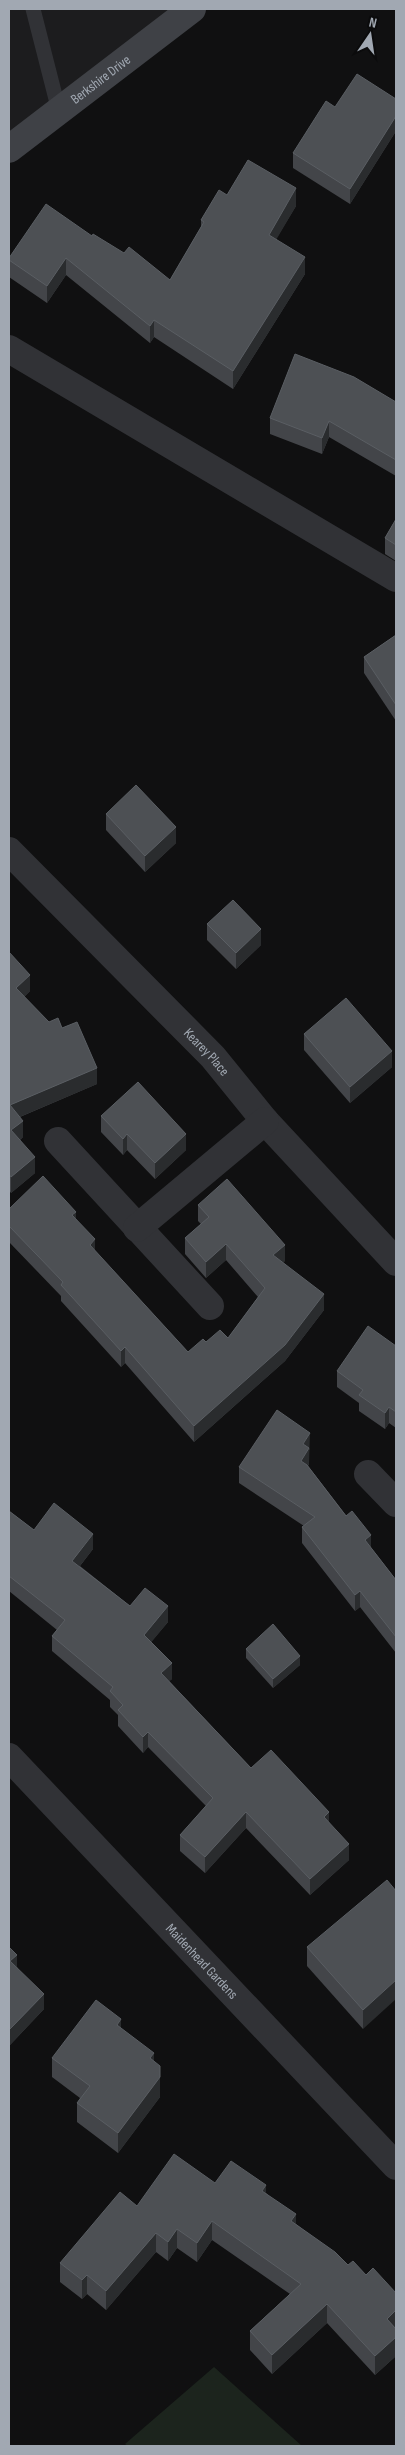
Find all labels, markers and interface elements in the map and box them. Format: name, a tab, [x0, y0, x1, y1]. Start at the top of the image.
north arrow	[345, 10, 395, 60]
text: N	[367, 14, 378, 32]
street label: Berkshire Drive	[67, 51, 134, 107]
street label: Kearey Place	[181, 1024, 233, 1079]
street label: Maidenhead Gardens	[162, 1920, 242, 2002]

